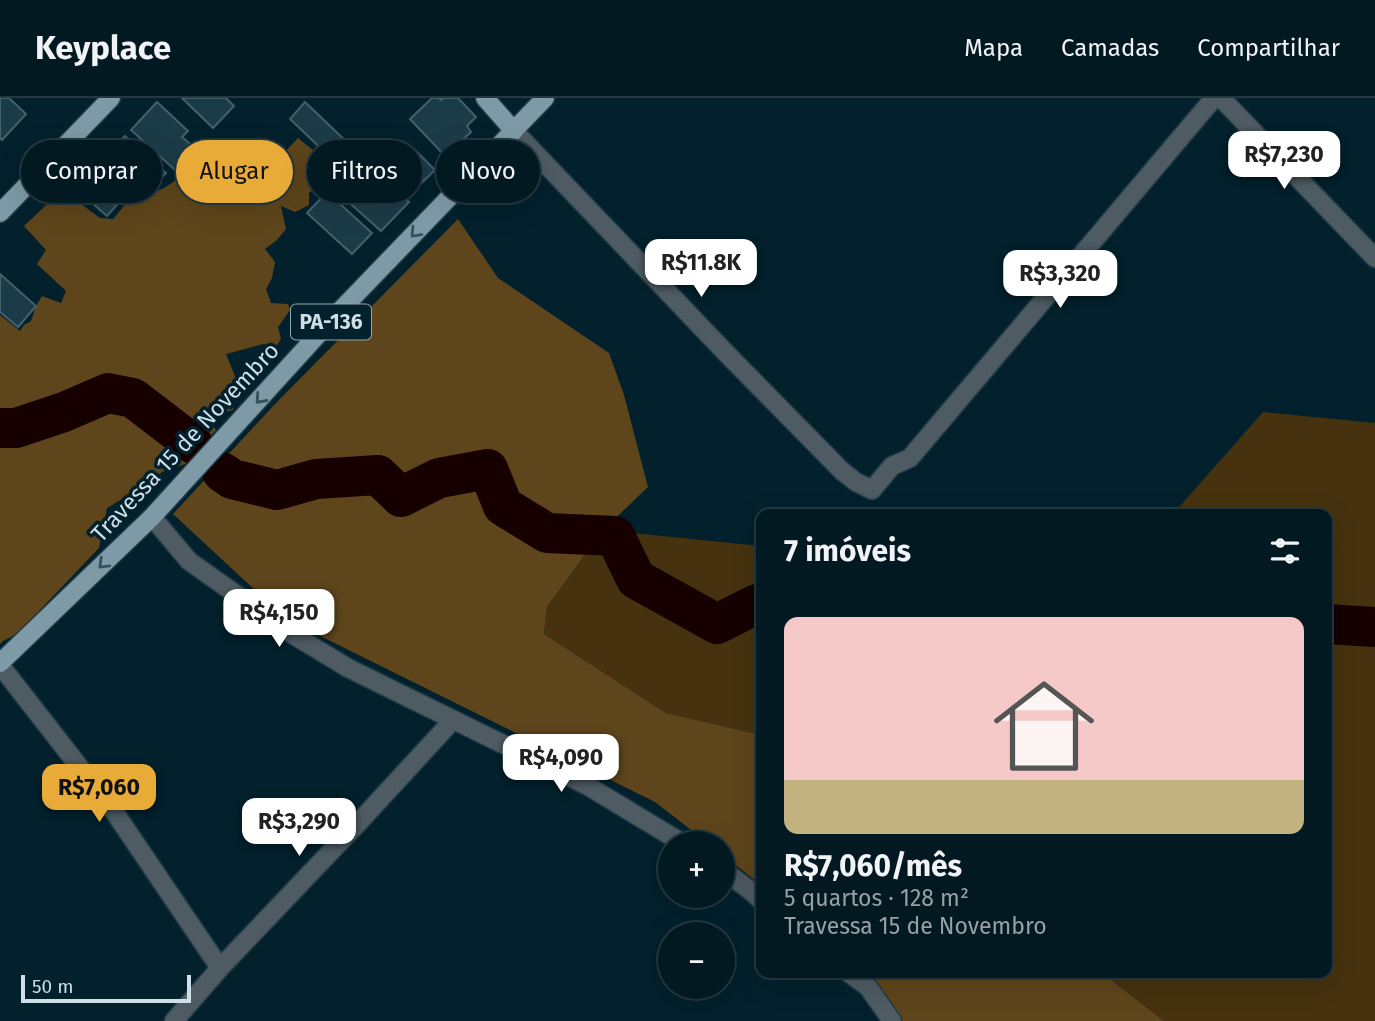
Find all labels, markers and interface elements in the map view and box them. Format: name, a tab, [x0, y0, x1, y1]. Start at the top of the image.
text: Keyplace	[35, 28, 171, 68]
text: Mapa	[964, 34, 1023, 62]
text: Camadas	[1061, 34, 1159, 62]
text: Compartilhar	[1197, 34, 1340, 62]
pin: R$7,230	[1219, 132, 1349, 191]
chip: Comprar	[21, 140, 162, 203]
chip: Alugar	[176, 140, 293, 203]
chip: Filtros	[307, 140, 422, 203]
chip: Novo	[436, 140, 540, 203]
text: R$7,230	[1244, 140, 1324, 168]
one-way arrow	[411, 225, 424, 238]
pin: R$11.8K	[636, 240, 766, 299]
text: R$11.8K	[661, 248, 741, 276]
pin: R$3,320	[995, 250, 1125, 310]
text: R$3,320	[1019, 259, 1101, 287]
road number: PA-136	[291, 304, 371, 340]
street label: Travessa 15 de Novembro	[85, 336, 285, 548]
one-way arrow	[256, 391, 268, 404]
icon: filters	[1266, 532, 1304, 570]
text: 7 imóveis	[784, 533, 911, 569]
one-way arrow	[98, 556, 111, 569]
pin: R$4,150	[214, 589, 344, 649]
text: R$4,150	[239, 598, 319, 626]
icon: home	[981, 663, 1107, 789]
pin: R$4,090	[496, 734, 626, 794]
text: R$4,090	[519, 743, 603, 771]
pin: R$7,060	[34, 764, 164, 824]
text: R$7,060	[58, 773, 140, 801]
pin: R$3,290	[234, 798, 364, 858]
text: R$3,290	[258, 807, 340, 835]
map controls	[658, 831, 735, 999]
button: +	[658, 831, 735, 908]
text: R$7,060/mês	[784, 848, 962, 884]
text: 5 quartos · 128 m²	[784, 884, 969, 912]
text: Travessa 15 de Novembro	[784, 912, 1047, 940]
button: −	[658, 922, 735, 999]
scale bar	[21, 972, 191, 1004]
text: 50 m	[32, 975, 73, 998]

